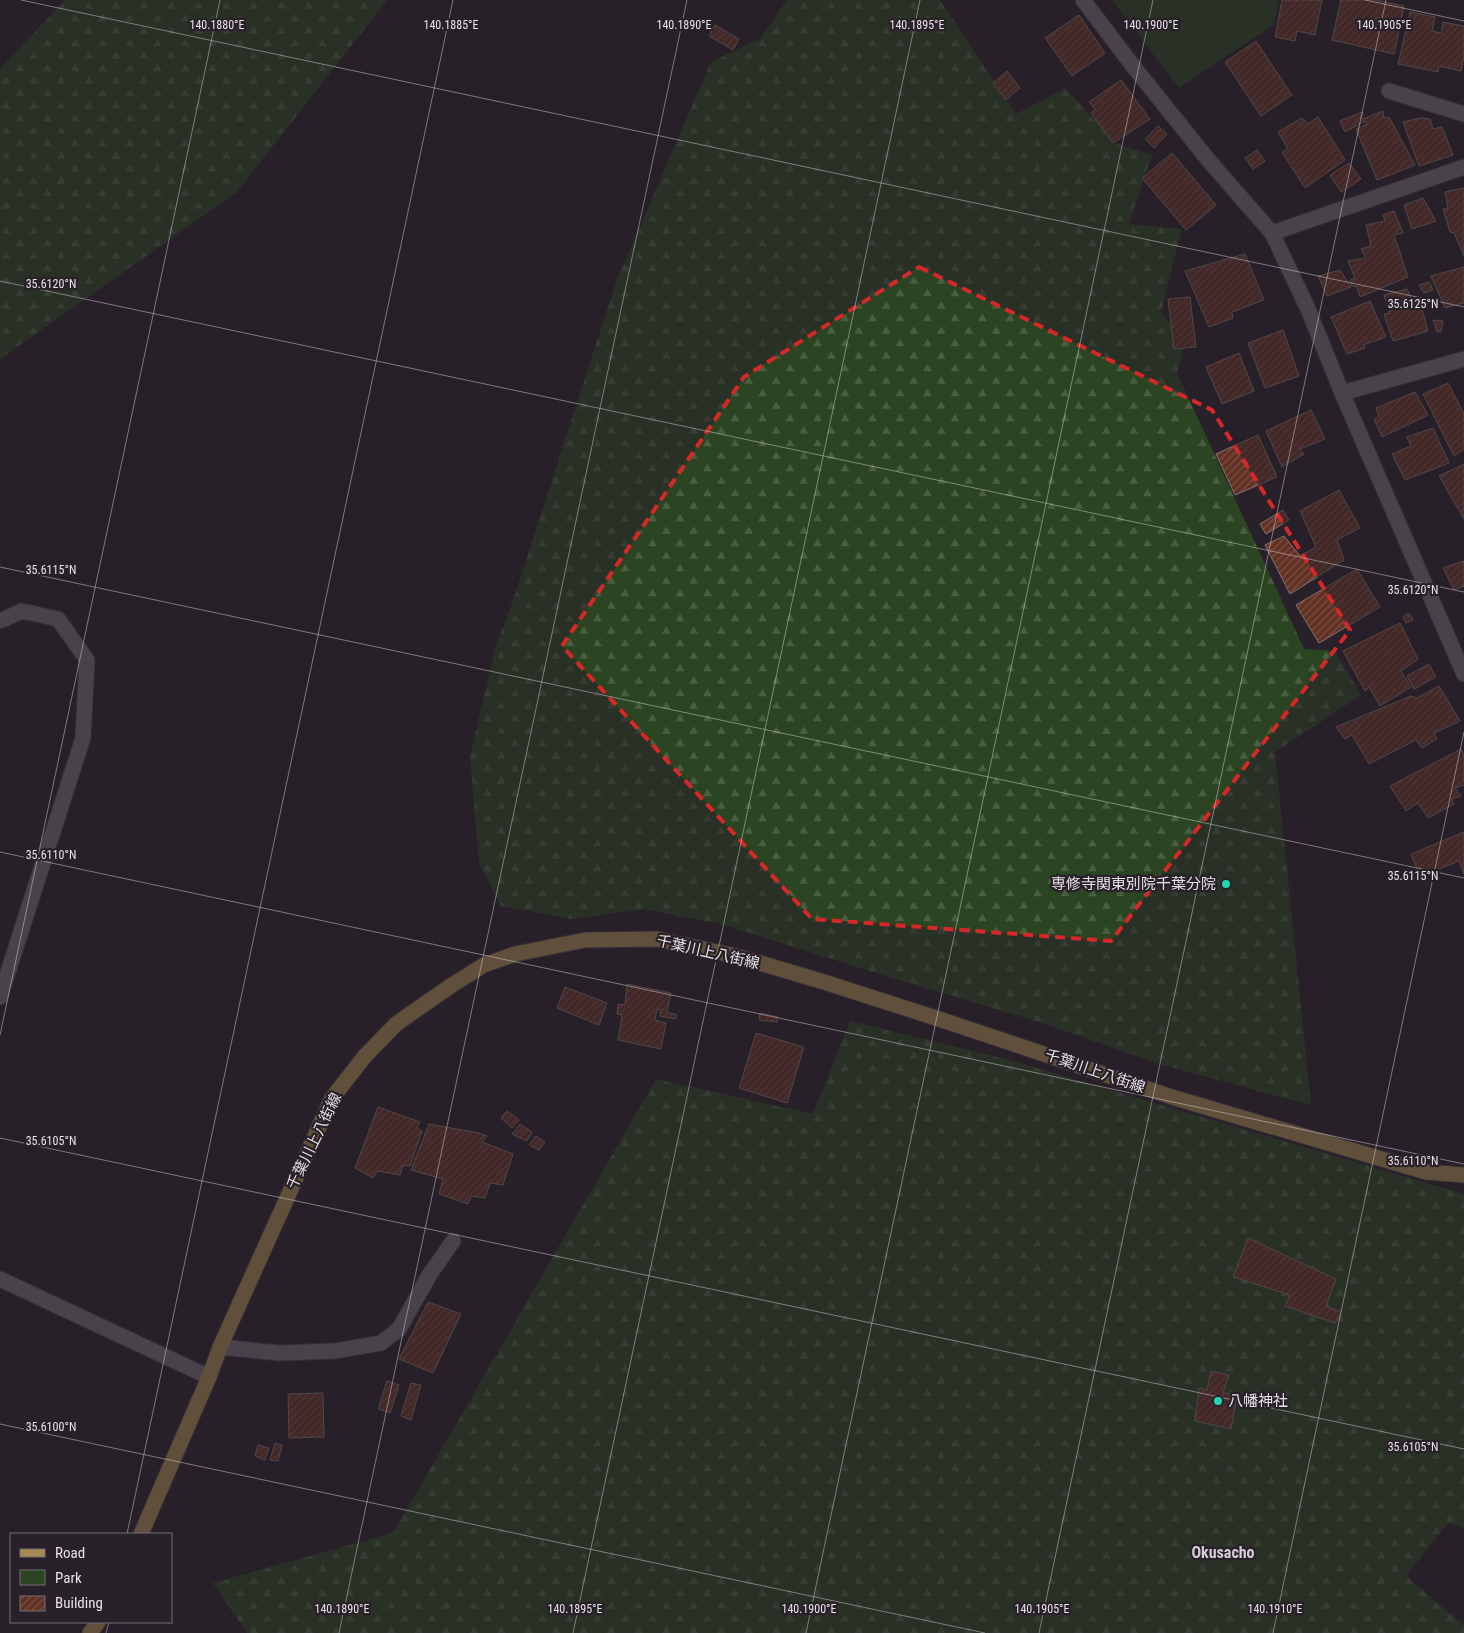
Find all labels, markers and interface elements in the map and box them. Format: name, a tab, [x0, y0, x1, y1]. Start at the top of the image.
text: 140.1880°E	[189, 18, 245, 32]
text: 140.1885°E	[423, 18, 479, 32]
text: 140.1890°E	[656, 18, 712, 32]
text: 140.1895°E	[889, 18, 945, 32]
text: 140.1900°E	[1123, 18, 1179, 32]
text: 140.1905°E	[1356, 18, 1412, 32]
text: 35.6120°N	[26, 277, 76, 291]
text: 35.6125°N	[1388, 297, 1438, 311]
text: 35.6115°N	[26, 563, 76, 577]
text: 35.6120°N	[1388, 583, 1438, 597]
text: 35.6110°N	[26, 848, 76, 862]
text: 35.6115°N	[1388, 869, 1438, 883]
place label: 専修寺関東別院千葉分院	[1051, 875, 1216, 893]
marker: 専修寺関東別院千葉分院	[1220, 878, 1232, 890]
street label: 千葉川上八街線	[655, 931, 761, 973]
street label: 千葉川上八街線	[1042, 1045, 1148, 1097]
street label: 千葉川上八街線	[283, 1090, 345, 1192]
text: 35.6105°N	[26, 1134, 76, 1148]
text: 35.6110°N	[1388, 1154, 1438, 1168]
place label: 八幡神社	[1228, 1392, 1288, 1410]
marker: 八幡神社	[1212, 1395, 1224, 1407]
text: 35.6100°N	[26, 1420, 76, 1434]
text: 35.6105°N	[1388, 1440, 1438, 1454]
legend	[10, 1533, 172, 1623]
district label: Okusacho	[1191, 1543, 1255, 1562]
text: Road	[55, 1544, 85, 1562]
text: Park	[55, 1569, 82, 1587]
text: Building	[55, 1594, 103, 1612]
text: 140.1890°E	[314, 1602, 370, 1616]
text: 140.1895°E	[547, 1602, 603, 1616]
text: 140.1900°E	[781, 1602, 837, 1616]
text: 140.1905°E	[1014, 1602, 1070, 1616]
text: 140.1910°E	[1247, 1602, 1303, 1616]

